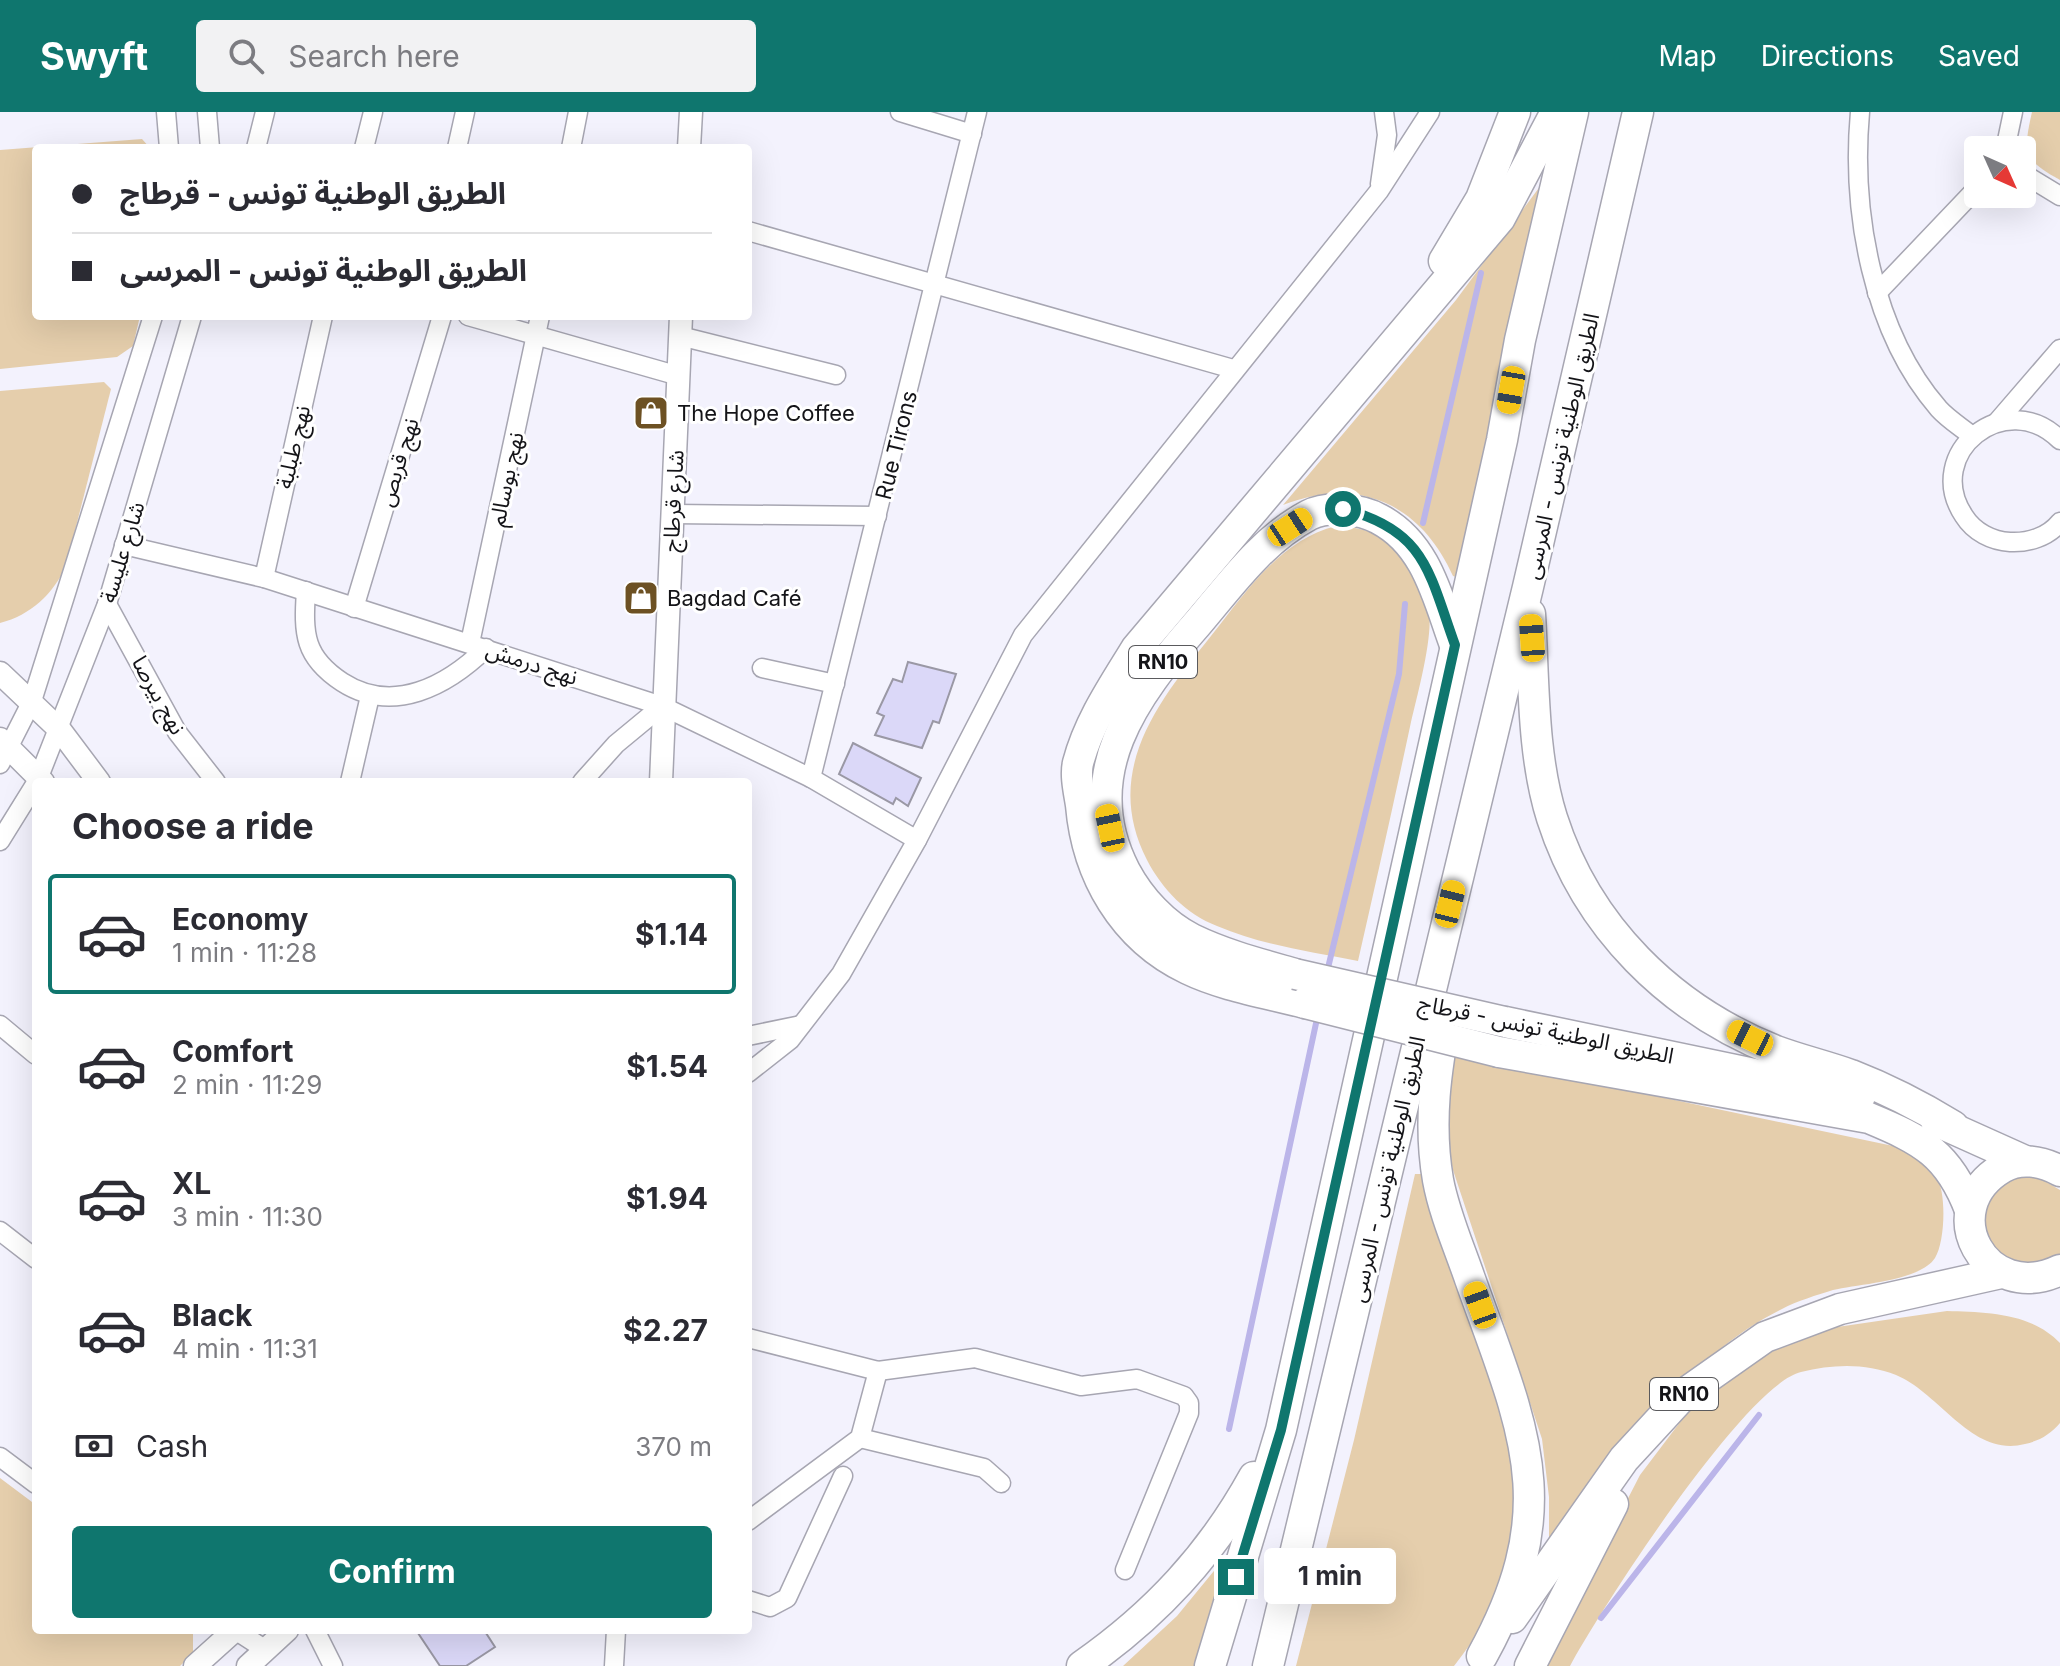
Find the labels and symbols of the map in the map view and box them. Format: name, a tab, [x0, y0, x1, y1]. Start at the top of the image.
north arrow	[1964, 136, 2036, 208]
street label: الطريق الوطنية تونس - المرسى	[1518, 310, 1605, 582]
car	[1495, 364, 1527, 416]
street label: Rue Tirons	[870, 388, 922, 502]
shop icon: The Hope Coffee	[632, 394, 670, 432]
place label: The Hope Coffee	[677, 400, 855, 426]
street label: نهج طبلبة	[271, 403, 319, 492]
street label: نهج قربص	[372, 415, 428, 511]
street label: نهج بوسالم	[483, 430, 533, 529]
street label: شارع قرطاج	[657, 449, 693, 553]
route start	[1325, 491, 1361, 527]
street label: شارع عليسة	[94, 498, 154, 607]
car	[1263, 504, 1317, 550]
shop icon: Bagdad Café	[622, 579, 660, 617]
place label: Bagdad Café	[667, 585, 801, 611]
car	[1518, 613, 1546, 663]
street label: نهج درمش	[482, 636, 581, 694]
road number: RN10	[1129, 646, 1197, 678]
street label: نهج بيرصا	[123, 651, 191, 741]
car	[1093, 802, 1127, 854]
car	[1433, 878, 1467, 930]
street label: الطريق الوطنية تونس - قرطاج	[1415, 989, 1676, 1073]
car	[1723, 1017, 1777, 1059]
street label: الطريق الوطنية تونس - المرسى	[1344, 1033, 1431, 1305]
car	[1461, 1278, 1499, 1332]
road number: RN10	[1650, 1378, 1718, 1410]
callout: 1 min	[1264, 1549, 1396, 1605]
route end	[1218, 1559, 1254, 1595]

